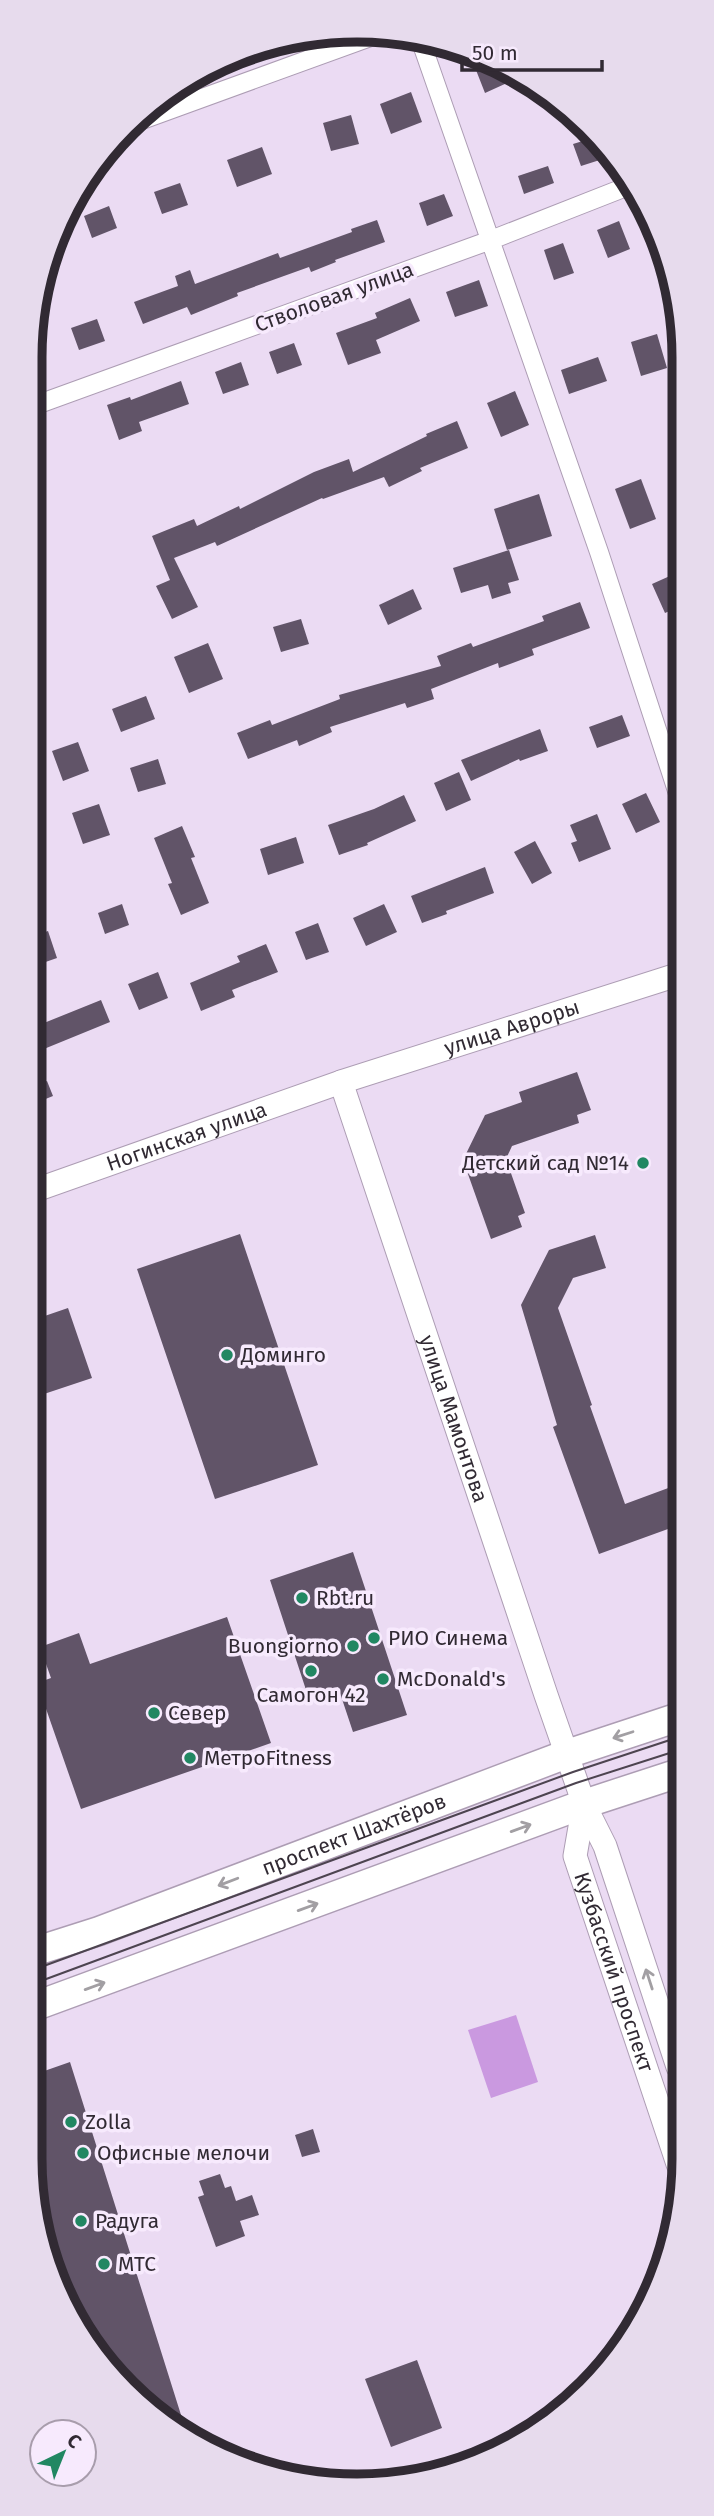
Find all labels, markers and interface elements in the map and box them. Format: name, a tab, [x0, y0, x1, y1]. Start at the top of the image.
scale bar	[462, 28, 602, 72]
text: 50 m	[472, 40, 518, 66]
street label: Стволовая улица	[251, 256, 417, 338]
street label: улица Авроры	[441, 994, 583, 1061]
street label: Ногинская улица	[103, 1096, 270, 1177]
place label: Детский сад №14	[461, 1150, 629, 1176]
marker: Детский сад №14	[635, 1155, 651, 1171]
street label: улица Мамонтова	[414, 1332, 494, 1506]
place label: Доминго	[240, 1342, 326, 1368]
marker: Доминго	[219, 1347, 235, 1363]
place label: Rbt.ru	[316, 1585, 374, 1611]
marker: Rbt.ru	[294, 1590, 310, 1606]
place label: РИО Синема	[388, 1625, 508, 1651]
marker: РИО Синема	[366, 1630, 382, 1646]
place label: Buongiorno	[228, 1633, 339, 1659]
marker: Buongiorno	[345, 1638, 361, 1654]
marker: Самогон 42	[303, 1663, 319, 1679]
place label: McDonald's	[397, 1666, 506, 1692]
marker: McDonald's	[375, 1671, 391, 1687]
place label: Самогон 42	[256, 1682, 366, 1708]
place label: Север	[168, 1700, 226, 1726]
marker: Север	[146, 1705, 162, 1721]
one-way arrow	[612, 1729, 634, 1742]
place label: МетроFitness	[204, 1745, 332, 1771]
marker: МетроFitness	[182, 1750, 198, 1766]
street label: проспект Шахтёров	[258, 1788, 450, 1881]
one-way arrow	[510, 1820, 532, 1833]
street label: Кузбасский проспект	[568, 1869, 659, 2076]
one-way arrow	[218, 1877, 240, 1890]
one-way arrow	[297, 1900, 319, 1912]
one-way arrow	[642, 1968, 655, 1990]
one-way arrow	[83, 1979, 105, 1991]
place label: Zolla	[85, 2109, 131, 2135]
marker: Zolla	[63, 2114, 79, 2130]
place label: Офисные мелочи	[97, 2140, 270, 2166]
marker: Офисные мелочи	[75, 2145, 91, 2161]
place label: Радуга	[95, 2208, 159, 2234]
marker: Радуга	[73, 2213, 89, 2229]
place label: МТС	[118, 2251, 156, 2277]
marker: МТС	[96, 2256, 112, 2272]
north arrow	[28, 2418, 98, 2488]
text: С	[62, 2429, 86, 2453]

